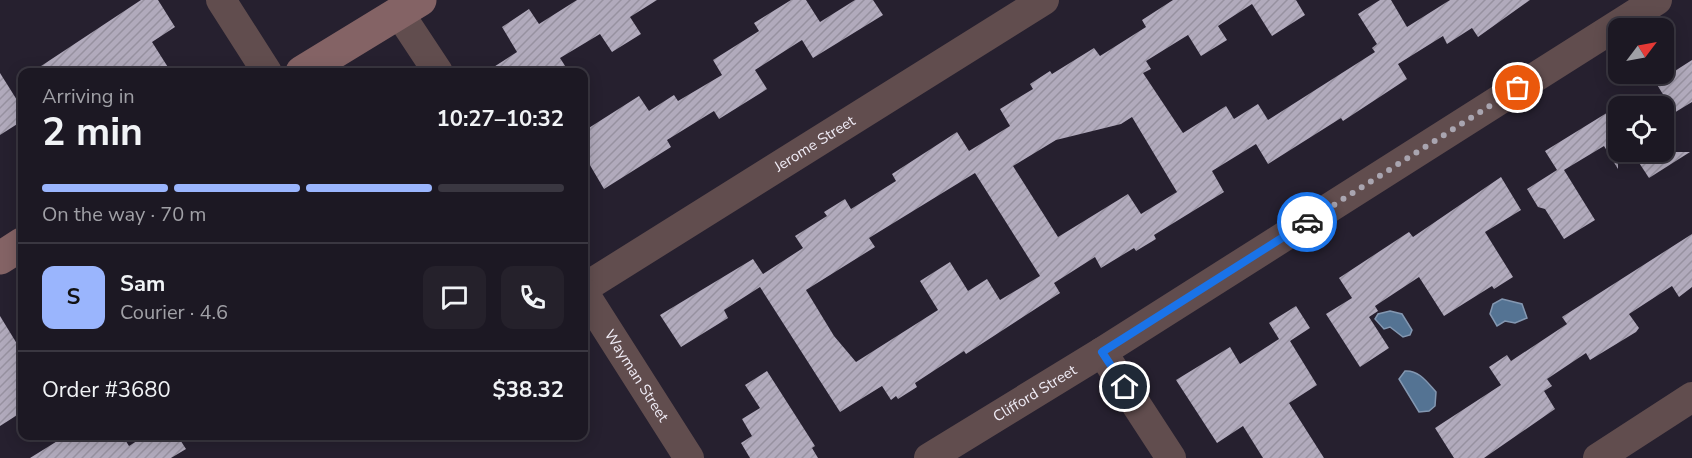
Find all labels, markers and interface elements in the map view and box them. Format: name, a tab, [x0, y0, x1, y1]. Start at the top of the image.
north arrow	[1608, 18, 1674, 84]
map controls	[1608, 18, 1674, 162]
pin	[1492, 62, 1543, 113]
icon: bag	[1501, 71, 1534, 104]
text: Arriving in	[42, 83, 135, 110]
button: locate	[1608, 96, 1674, 162]
text: 10:27–10:32	[436, 104, 564, 134]
text: 2 min	[42, 106, 143, 159]
street label: Jerome Street	[769, 110, 860, 177]
courier	[1277, 192, 1337, 252]
text: On the way · 70 m	[42, 201, 206, 228]
icon: car	[1291, 206, 1324, 239]
button: chat	[423, 266, 486, 329]
button: phone	[501, 266, 564, 329]
text: Sam	[120, 269, 165, 299]
text: S	[67, 282, 80, 312]
text: Courier · 4.6	[120, 299, 228, 326]
street label: Wayman Street	[600, 326, 674, 426]
street label: Clifford Street	[989, 360, 1081, 427]
pin	[1099, 361, 1150, 412]
icon: home	[1108, 370, 1141, 403]
text: Order #3680	[42, 375, 171, 405]
text: $38.32	[493, 375, 564, 405]

